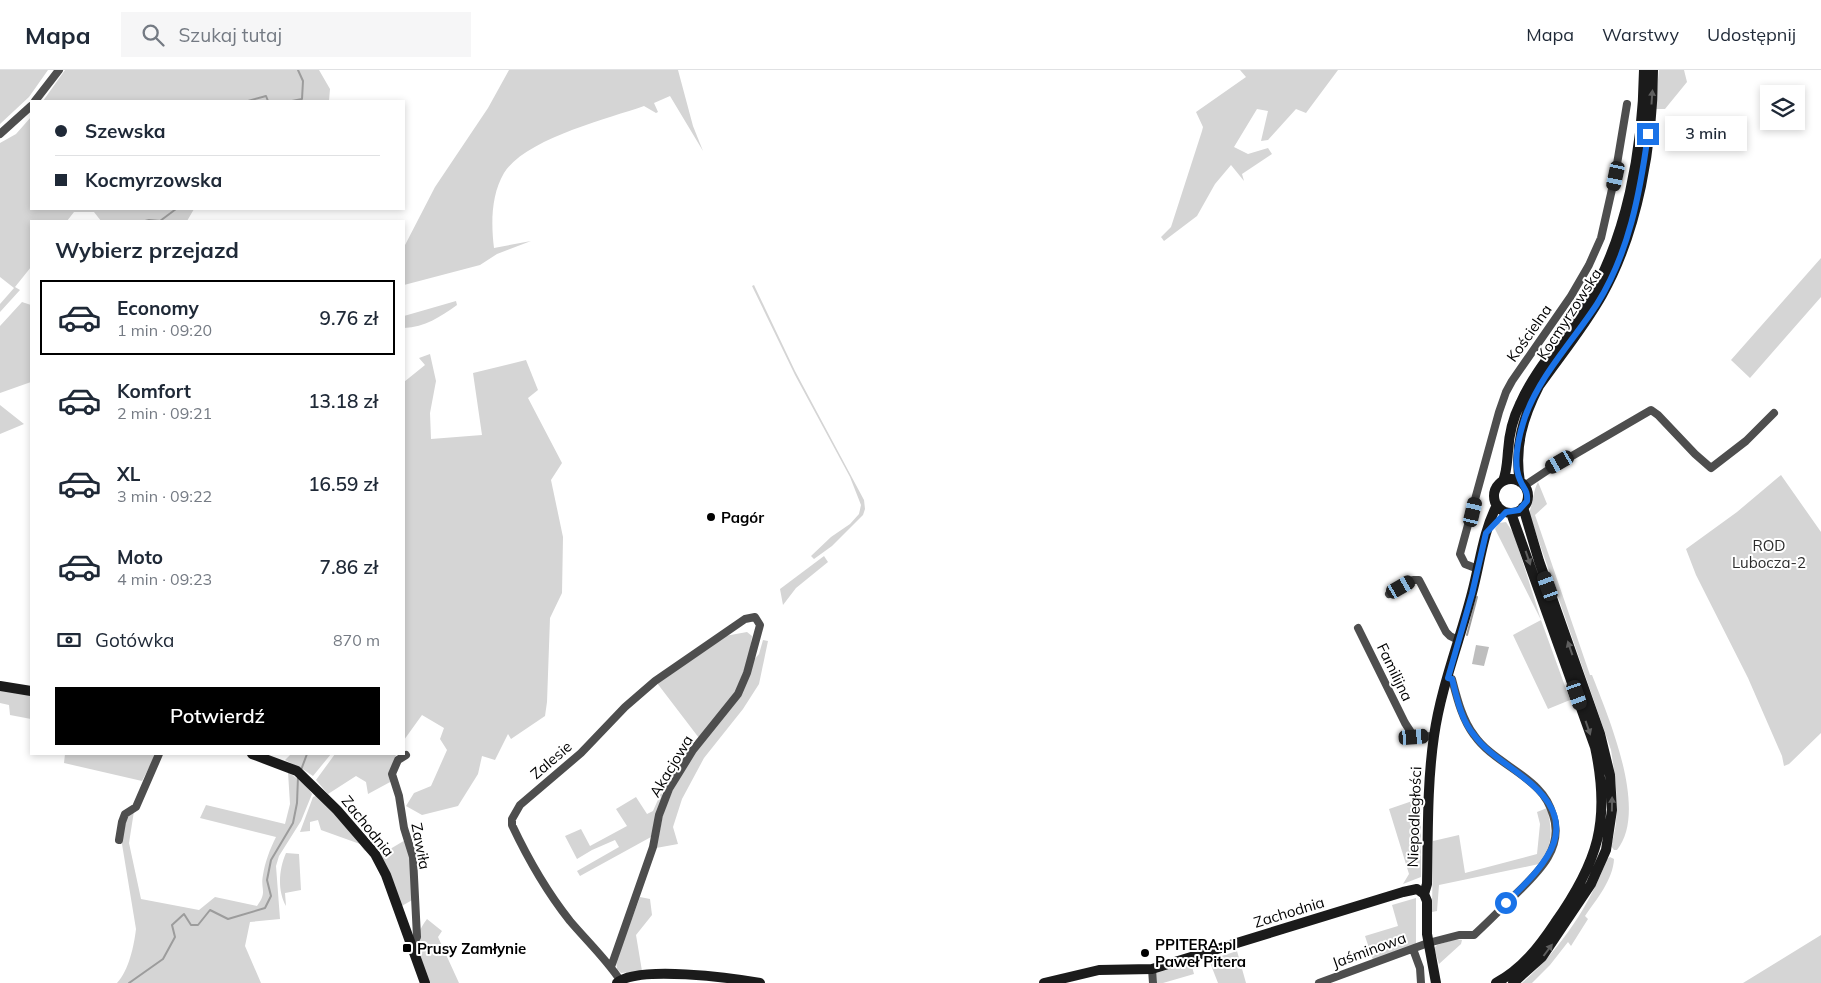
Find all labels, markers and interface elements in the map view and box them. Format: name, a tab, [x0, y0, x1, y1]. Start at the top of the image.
search box	[121, 12, 471, 57]
text: Mapa	[25, 20, 91, 50]
icon: search	[139, 21, 167, 49]
text: Szukaj tutaj	[179, 23, 282, 47]
text: Mapa	[1526, 23, 1574, 46]
text: Warstwy	[1602, 23, 1679, 46]
text: Udostępnij	[1707, 23, 1796, 46]
map controls	[1760, 85, 1805, 130]
button: layers	[1760, 85, 1805, 130]
one-way arrow	[1648, 89, 1656, 105]
callout: 3 min	[1666, 116, 1748, 152]
text: Szewska	[85, 119, 166, 143]
route end	[1637, 123, 1659, 145]
text: 3 min	[1685, 123, 1727, 143]
car	[1605, 160, 1626, 192]
text: Kocmyrzowska	[85, 168, 222, 192]
text: Wybierz przejazd	[55, 236, 239, 264]
street label: Kocmyrzowska	[1532, 265, 1606, 363]
icon: car	[57, 295, 102, 340]
text: Economy	[117, 296, 199, 320]
street label: Kościelna	[1502, 301, 1556, 365]
text: 9.76 zł	[320, 306, 378, 330]
text: 1 min · 09:20	[117, 320, 212, 340]
icon: car	[57, 378, 102, 423]
text: Komfort	[117, 379, 191, 403]
text: 13.18 zł	[308, 389, 378, 413]
text: 2 min · 09:21	[117, 403, 212, 423]
car	[1543, 448, 1576, 476]
icon: car	[57, 461, 102, 506]
text: XL	[117, 462, 140, 486]
text: 16.59 zł	[308, 472, 378, 496]
text: 3 min · 09:22	[117, 486, 212, 506]
car	[1462, 496, 1483, 528]
place label: Pagór	[721, 508, 764, 527]
marker: Pagór	[705, 511, 717, 523]
park label: ROD Lubocza-2	[1732, 536, 1806, 572]
icon: car	[57, 544, 102, 589]
text: Moto	[117, 545, 163, 569]
one-way arrow	[1524, 551, 1532, 566]
text: 7.86 zł	[320, 555, 378, 579]
text: 4 min · 09:23	[117, 569, 212, 589]
car	[1535, 569, 1560, 603]
car	[1384, 573, 1417, 601]
icon: cash	[55, 626, 83, 654]
text: Gotówka	[95, 628, 175, 652]
text: 870 m	[333, 630, 380, 650]
street label: Familijna	[1373, 640, 1417, 704]
one-way arrow	[1566, 640, 1574, 655]
car	[1565, 678, 1588, 712]
button: Potwierdź	[55, 687, 380, 745]
one-way arrow	[1585, 720, 1592, 735]
car	[1398, 728, 1429, 746]
street label: Akacjowa	[645, 732, 697, 800]
street label: Zalesie	[526, 737, 576, 783]
street label: Niepodległości	[1403, 766, 1425, 868]
street label: Zachodnia	[338, 792, 398, 860]
one-way arrow	[1608, 796, 1616, 812]
street label: Zawiła	[407, 821, 435, 871]
street label: Zachodnia	[1251, 892, 1327, 932]
route start	[1495, 892, 1517, 914]
street label: Jaśminowa	[1329, 928, 1409, 972]
place label: PPITERA.pl Paweł Pitera	[1155, 935, 1246, 971]
place label: Prusy Zamłynie	[417, 939, 526, 958]
marker: Prusy Zamłynie	[401, 942, 413, 954]
one-way arrow	[1543, 943, 1553, 957]
marker: PPITERA.pl Paweł Pitera	[1139, 947, 1151, 959]

